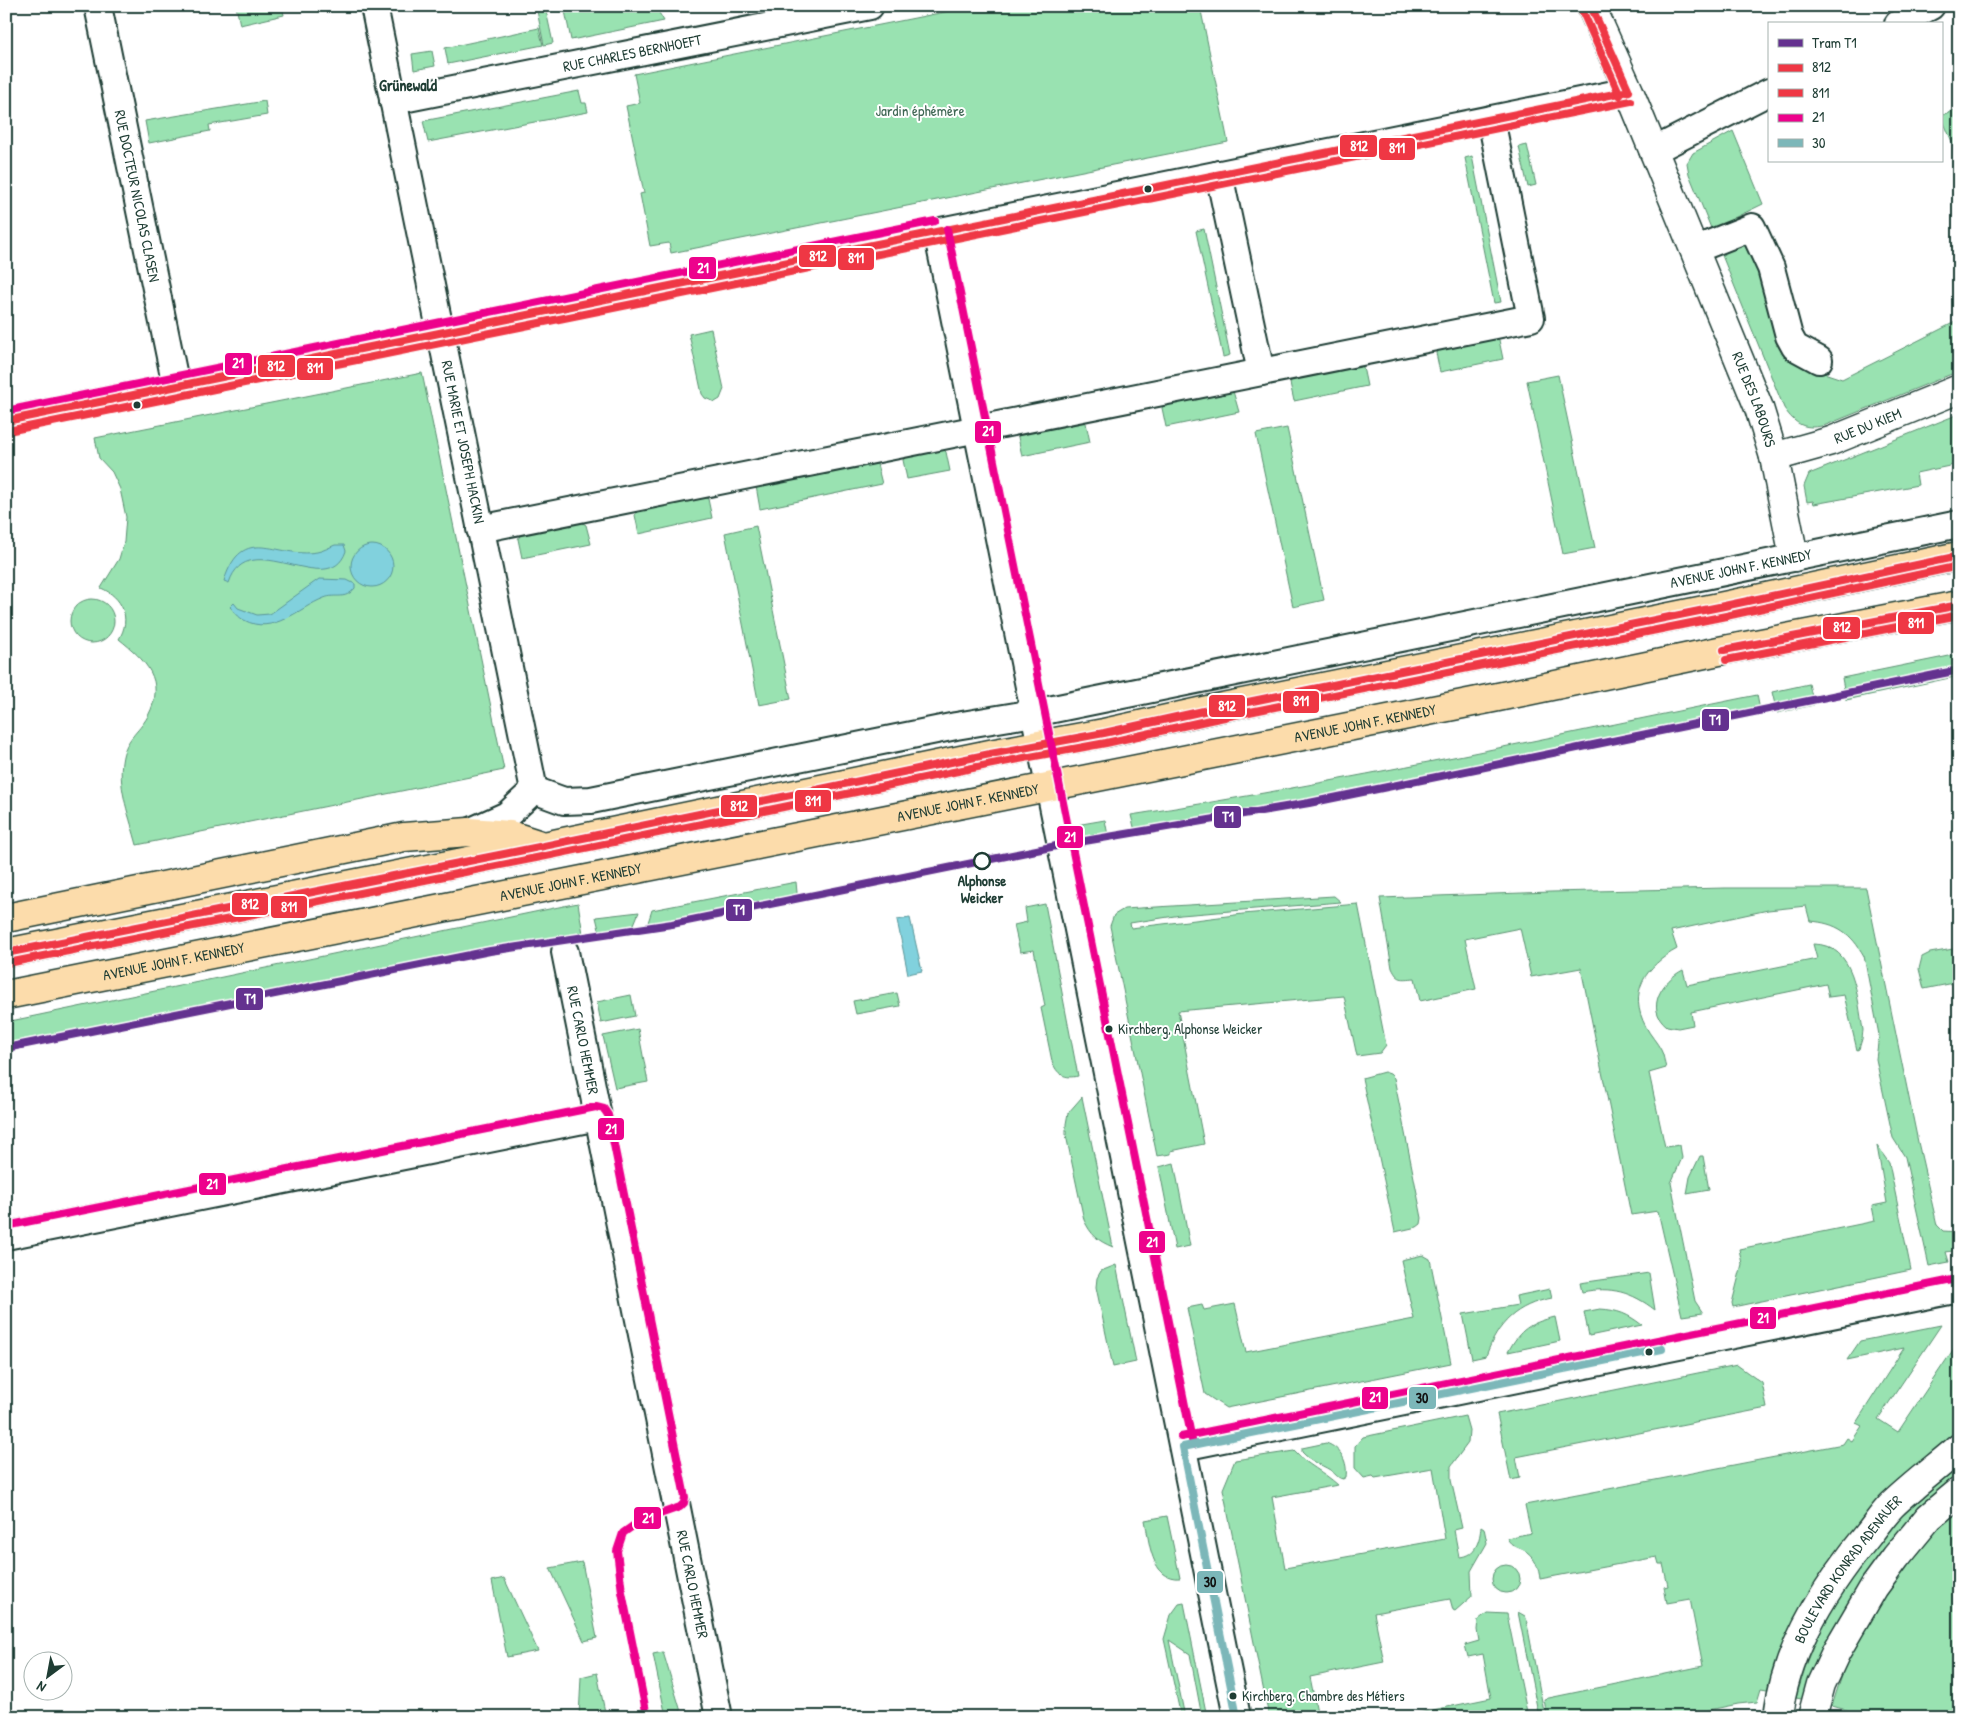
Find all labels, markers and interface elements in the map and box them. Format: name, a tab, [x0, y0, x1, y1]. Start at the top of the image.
legend	[1768, 22, 1942, 162]
street label: RUE CHARLES BERNHOEFT	[561, 29, 704, 77]
text: Tram T1	[1812, 32, 1857, 53]
text: 812	[1812, 56, 1831, 77]
district label: Grünewald	[379, 74, 438, 96]
text: 811	[1812, 82, 1829, 103]
park label: Jardin éphémère	[875, 100, 965, 121]
text: 21	[1812, 106, 1824, 127]
street label: RUE DOCTEUR NICOLAS CLASEN	[110, 108, 165, 284]
text: 30	[1812, 132, 1826, 153]
line badge: 812	[1339, 134, 1378, 158]
text: 812	[1350, 136, 1368, 155]
line badge: 811	[1378, 137, 1416, 161]
text: 811	[1389, 138, 1405, 157]
unlabelled marker	[1143, 184, 1153, 194]
line badge: 812	[798, 244, 837, 268]
text: 812	[809, 246, 827, 265]
line badge: 811	[837, 247, 875, 271]
text: 811	[848, 248, 864, 267]
line badge: 21	[688, 256, 717, 280]
text: 21	[697, 258, 709, 277]
street label: RUE DES LABOURS	[1727, 348, 1781, 450]
line badge: 21	[224, 352, 253, 376]
text: 21	[232, 353, 244, 372]
line badge: 812	[257, 354, 296, 378]
text: 812	[267, 356, 285, 375]
line badge: 811	[296, 357, 334, 381]
text: 811	[307, 358, 323, 377]
street label: RUE MARIE ET JOSEPH HACKIN	[437, 358, 490, 525]
unlabelled marker	[132, 400, 142, 410]
street label: RUE DU KIEM	[1831, 402, 1905, 449]
line badge: 21	[974, 420, 1002, 444]
text: 21	[982, 421, 994, 440]
street label: AVENUE JOHN F. KENNEDY	[1668, 543, 1814, 593]
line badge: 811	[1897, 611, 1935, 635]
text: 811	[1908, 613, 1924, 632]
line badge: 812	[1822, 616, 1861, 640]
text: 812	[1833, 617, 1851, 636]
line badge: 811	[1282, 690, 1320, 714]
text: 811	[1293, 691, 1309, 710]
line badge: 812	[1208, 694, 1246, 718]
text: 812	[1218, 696, 1236, 715]
street label: AVENUE JOHN F. KENNEDY	[1292, 699, 1438, 747]
line badge: T1	[1701, 708, 1730, 732]
text: T1	[1708, 710, 1721, 729]
street label: AVENUE JOHN F. KENNEDY	[895, 778, 1041, 827]
line badge: 811	[794, 789, 832, 813]
text: 811	[805, 791, 821, 810]
line badge: 812	[720, 794, 758, 818]
text: 812	[730, 796, 748, 815]
line badge: T1	[1213, 805, 1242, 829]
text: T1	[1221, 807, 1234, 826]
line badge: 21	[1056, 825, 1084, 849]
text: 21	[1064, 827, 1076, 846]
marker: Alphonse Weicker	[973, 852, 991, 870]
street label: AVENUE JOHN F. KENNEDY	[498, 857, 644, 906]
place label: Alphonse Weicker	[958, 870, 1006, 908]
line badge: 812	[231, 892, 269, 916]
text: 812	[241, 894, 259, 913]
line badge: 811	[270, 895, 308, 919]
text: 811	[281, 897, 297, 916]
line badge: T1	[725, 898, 753, 922]
text: T1	[732, 900, 745, 919]
street label: AVENUE JOHN F. KENNEDY	[101, 937, 247, 985]
street label: RUE CARLO HEMMER	[562, 984, 604, 1096]
line badge: T1	[235, 987, 264, 1011]
text: T1	[243, 989, 256, 1008]
place label: Kirchberg, Alphonse Weicker	[1118, 1019, 1263, 1039]
marker: Kirchberg, Alphonse Weicker	[1104, 1024, 1114, 1034]
line badge: 21	[597, 1117, 625, 1141]
text: 21	[605, 1119, 617, 1138]
line badge: 21	[198, 1172, 227, 1196]
text: 21	[206, 1174, 218, 1193]
line badge: 21	[1138, 1230, 1166, 1254]
text: 21	[1146, 1232, 1158, 1251]
line badge: 21	[1749, 1306, 1777, 1330]
text: 21	[1757, 1308, 1769, 1327]
unlabelled marker	[1644, 1347, 1654, 1357]
line badge: 21	[1361, 1386, 1389, 1410]
line badge: 30	[1408, 1386, 1437, 1410]
text: 21	[1369, 1387, 1381, 1406]
text: 30	[1416, 1388, 1429, 1407]
street label: BOULEVARD KONRAD ADENAUER	[1789, 1490, 1906, 1647]
line badge: 21	[633, 1506, 662, 1530]
text: 21	[642, 1508, 654, 1527]
street label: RUE CARLO HEMMER	[672, 1528, 714, 1640]
line badge: 30	[1196, 1570, 1224, 1594]
text: 30	[1204, 1572, 1217, 1591]
north arrow	[22, 1650, 72, 1700]
text: N	[32, 1677, 49, 1697]
place label: Kirchberg, Chambre des Métiers	[1242, 1686, 1405, 1706]
marker: Kirchberg, Chambre des Métiers	[1228, 1691, 1238, 1701]

